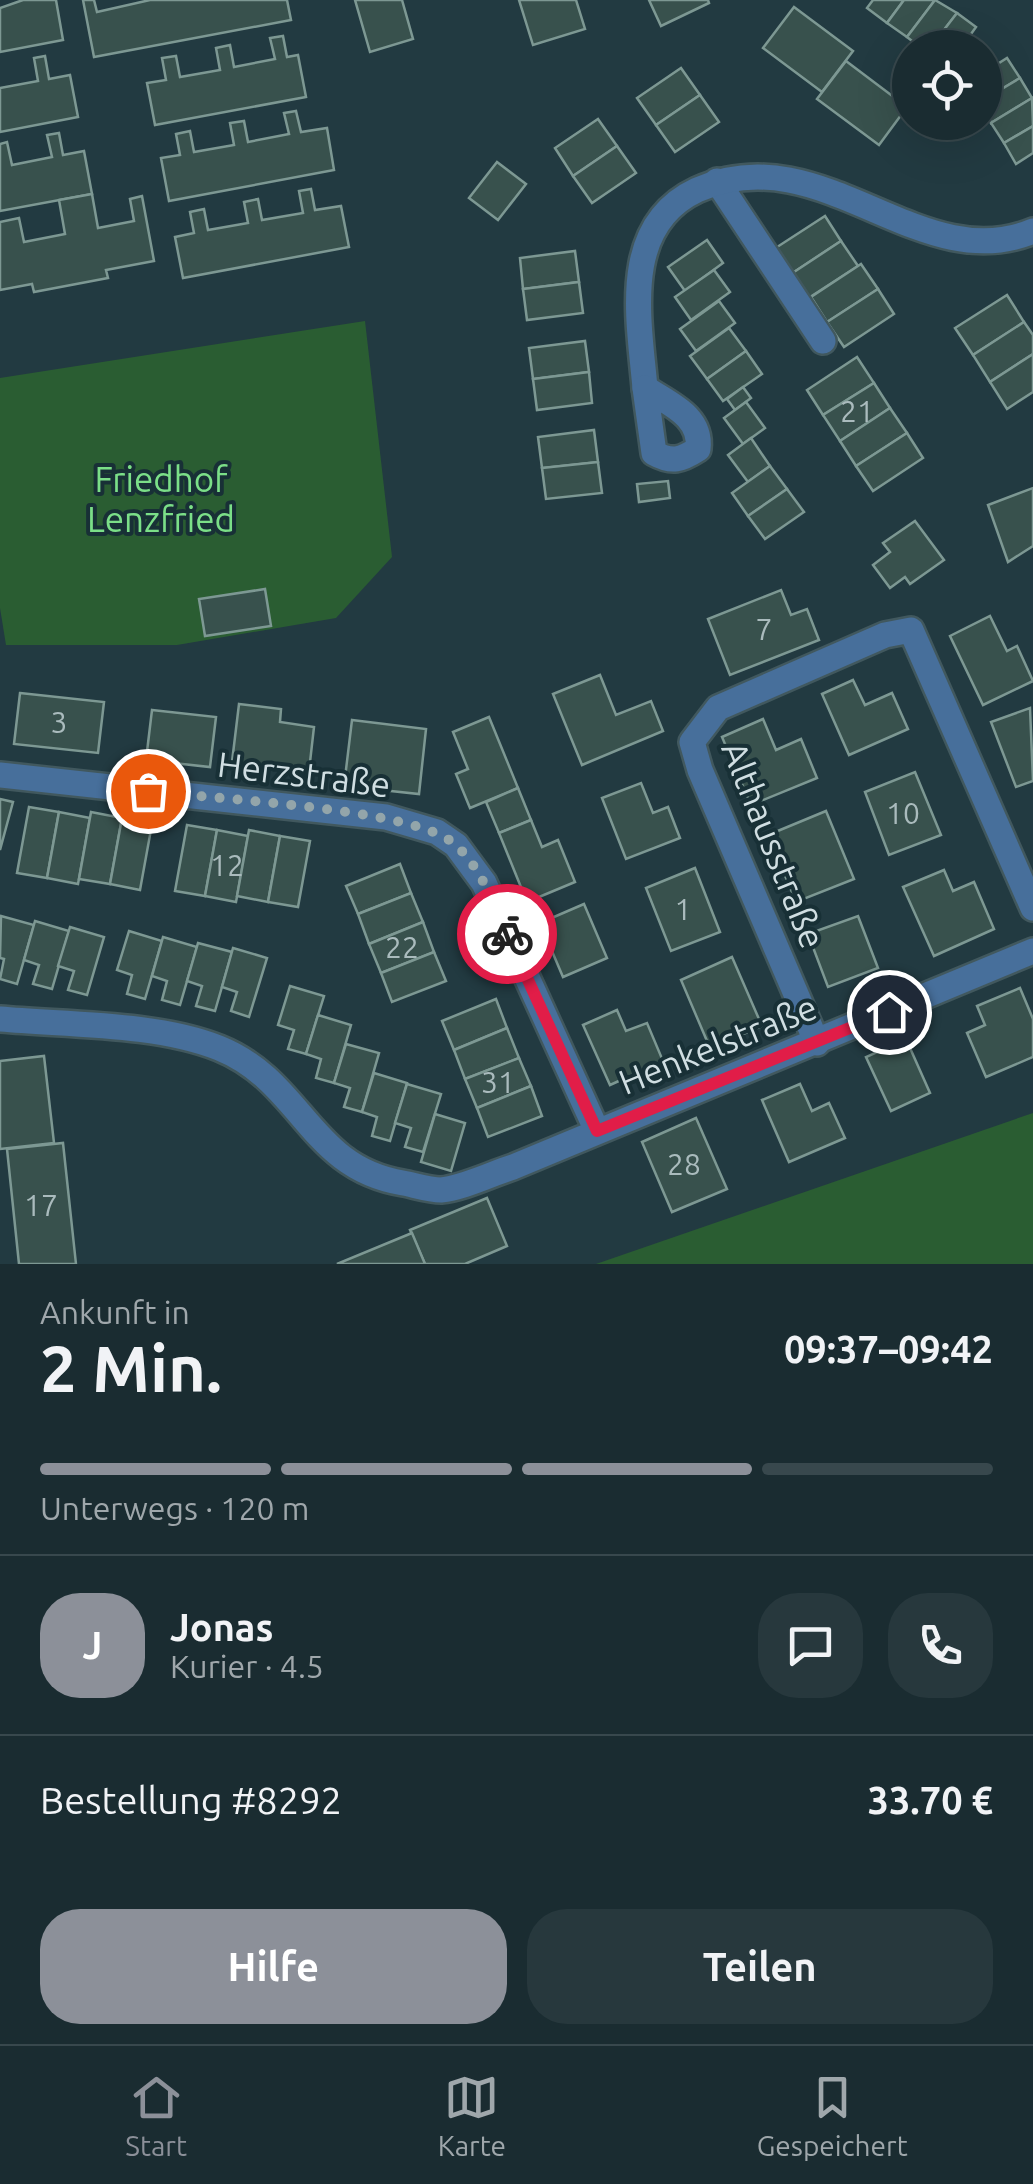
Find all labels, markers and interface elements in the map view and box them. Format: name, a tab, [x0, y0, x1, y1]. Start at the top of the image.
map controls	[892, 30, 1002, 140]
button: locate	[892, 30, 1002, 140]
house number: 21	[840, 394, 874, 428]
park label: Friedhof Lenzfried	[87, 459, 235, 539]
house number: 7	[756, 612, 772, 646]
house number: 3	[51, 705, 67, 739]
street label: Althausstraße	[714, 735, 834, 954]
street label: Herzstraße	[215, 744, 393, 804]
pin	[106, 749, 191, 834]
icon: bag	[121, 764, 176, 819]
house number: 10	[886, 796, 920, 830]
house number: 12	[210, 848, 244, 882]
courier	[457, 884, 557, 984]
house number: 1	[675, 892, 691, 926]
icon: bike	[480, 907, 535, 962]
house number: 22	[385, 930, 419, 964]
pin	[847, 970, 932, 1055]
icon: home	[862, 985, 917, 1040]
street label: Henkelstraße	[613, 986, 822, 1102]
house number: 31	[481, 1065, 515, 1099]
house number: 28	[667, 1147, 701, 1181]
house number: 17	[24, 1188, 58, 1222]
text: Ankunft in	[40, 1294, 190, 1330]
text: 09:37–09:42	[784, 1328, 993, 1370]
text: 2 Min.	[40, 1331, 222, 1404]
text: Unterwegs · 120 m	[40, 1490, 309, 1526]
button: chat	[758, 1593, 863, 1698]
button: phone	[888, 1593, 993, 1698]
text: Jonas	[170, 1606, 273, 1648]
text: J	[83, 1624, 102, 1666]
text: Kurier · 4.5	[170, 1648, 324, 1684]
text: Bestellung #8292	[40, 1779, 342, 1821]
text: 33.70 €	[867, 1779, 993, 1821]
button: Hilfe	[40, 1909, 507, 2024]
button: Teilen	[527, 1909, 993, 2024]
tab: Start	[125, 2070, 187, 2161]
tab: Karte	[438, 2070, 506, 2161]
tab: Gespeichert	[757, 2070, 908, 2161]

